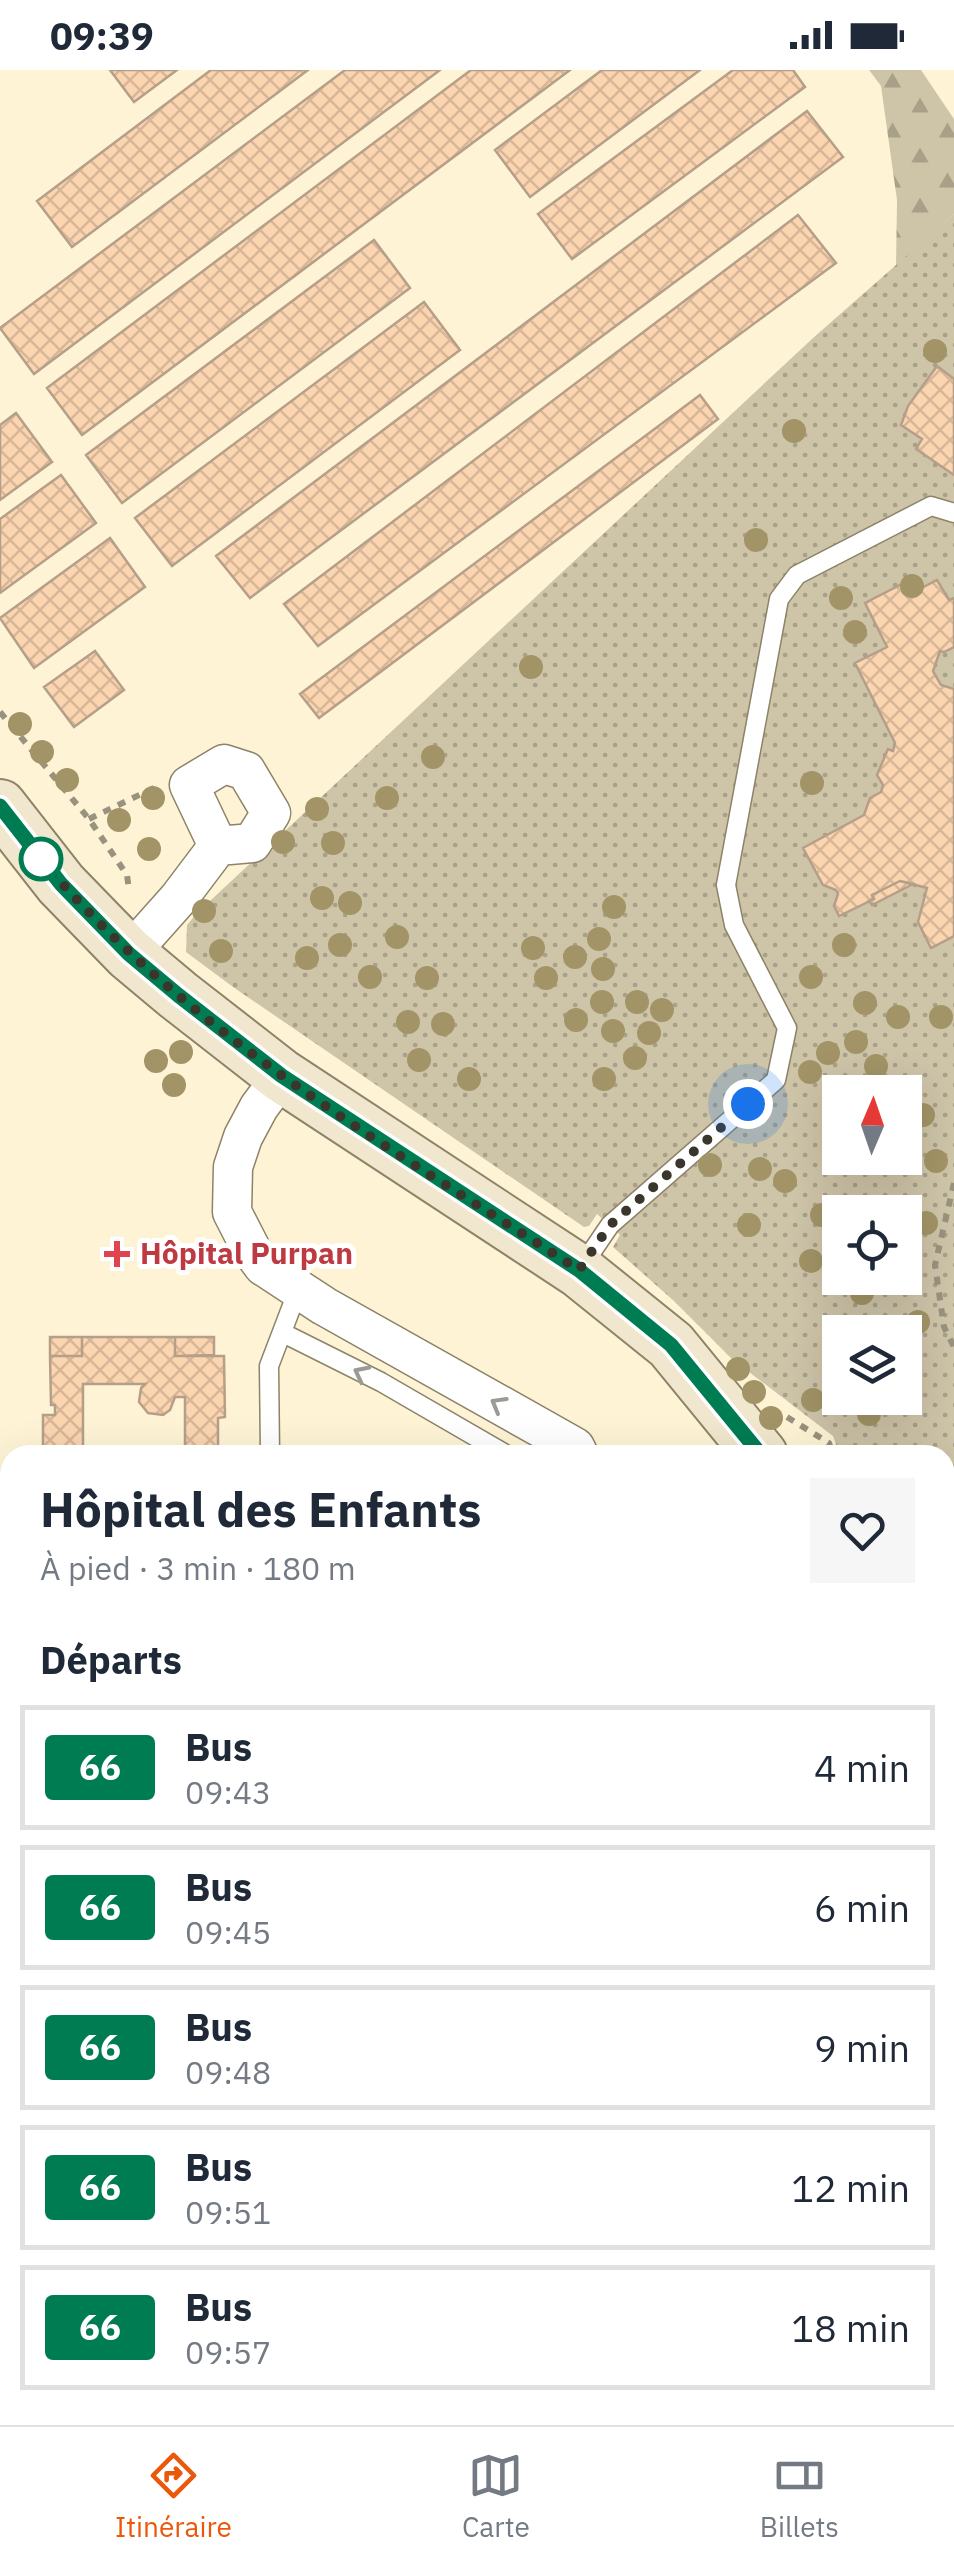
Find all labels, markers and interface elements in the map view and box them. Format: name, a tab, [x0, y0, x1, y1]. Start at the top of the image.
text: 09:39	[50, 11, 154, 60]
unlabelled marker	[20, 838, 62, 880]
north arrow	[822, 1075, 922, 1175]
map controls	[822, 1075, 922, 1415]
your location	[723, 1079, 773, 1129]
button: locate	[822, 1195, 922, 1295]
place label: Hôpital Purpan	[140, 1233, 353, 1272]
marker: Hôpital Purpan	[104, 1241, 130, 1267]
button: layers	[822, 1315, 922, 1415]
one-way arrow	[354, 1365, 372, 1385]
one-way arrow	[491, 1397, 509, 1417]
text: Hôpital des Enfants	[40, 1478, 482, 1540]
button: heart	[810, 1478, 915, 1583]
text: À pied · 3 min · 180 m	[40, 1547, 356, 1589]
text: Départs	[40, 1635, 182, 1684]
text: Bus	[185, 1722, 252, 1771]
text: 4 min	[814, 1743, 910, 1792]
text: 66	[79, 1744, 121, 1790]
text: 09:43	[185, 1771, 271, 1813]
text: Bus	[185, 1862, 252, 1911]
text: 6 min	[814, 1883, 910, 1932]
text: 66	[79, 1884, 121, 1930]
text: 09:45	[185, 1911, 271, 1953]
text: Bus	[185, 2002, 252, 2051]
text: 9 min	[814, 2023, 910, 2072]
text: 66	[79, 2024, 121, 2070]
text: 09:48	[185, 2051, 271, 2093]
text: Bus	[185, 2142, 252, 2191]
text: 12 min	[791, 2163, 910, 2212]
text: 66	[79, 2164, 121, 2210]
text: 09:51	[185, 2191, 271, 2233]
text: Bus	[185, 2282, 252, 2331]
text: 18 min	[791, 2303, 910, 2352]
text: 66	[79, 2304, 121, 2350]
text: 09:57	[185, 2331, 271, 2373]
tab: Itinéraire	[115, 2448, 232, 2545]
tab: Carte	[462, 2448, 530, 2545]
tab: Billets	[760, 2448, 839, 2545]

